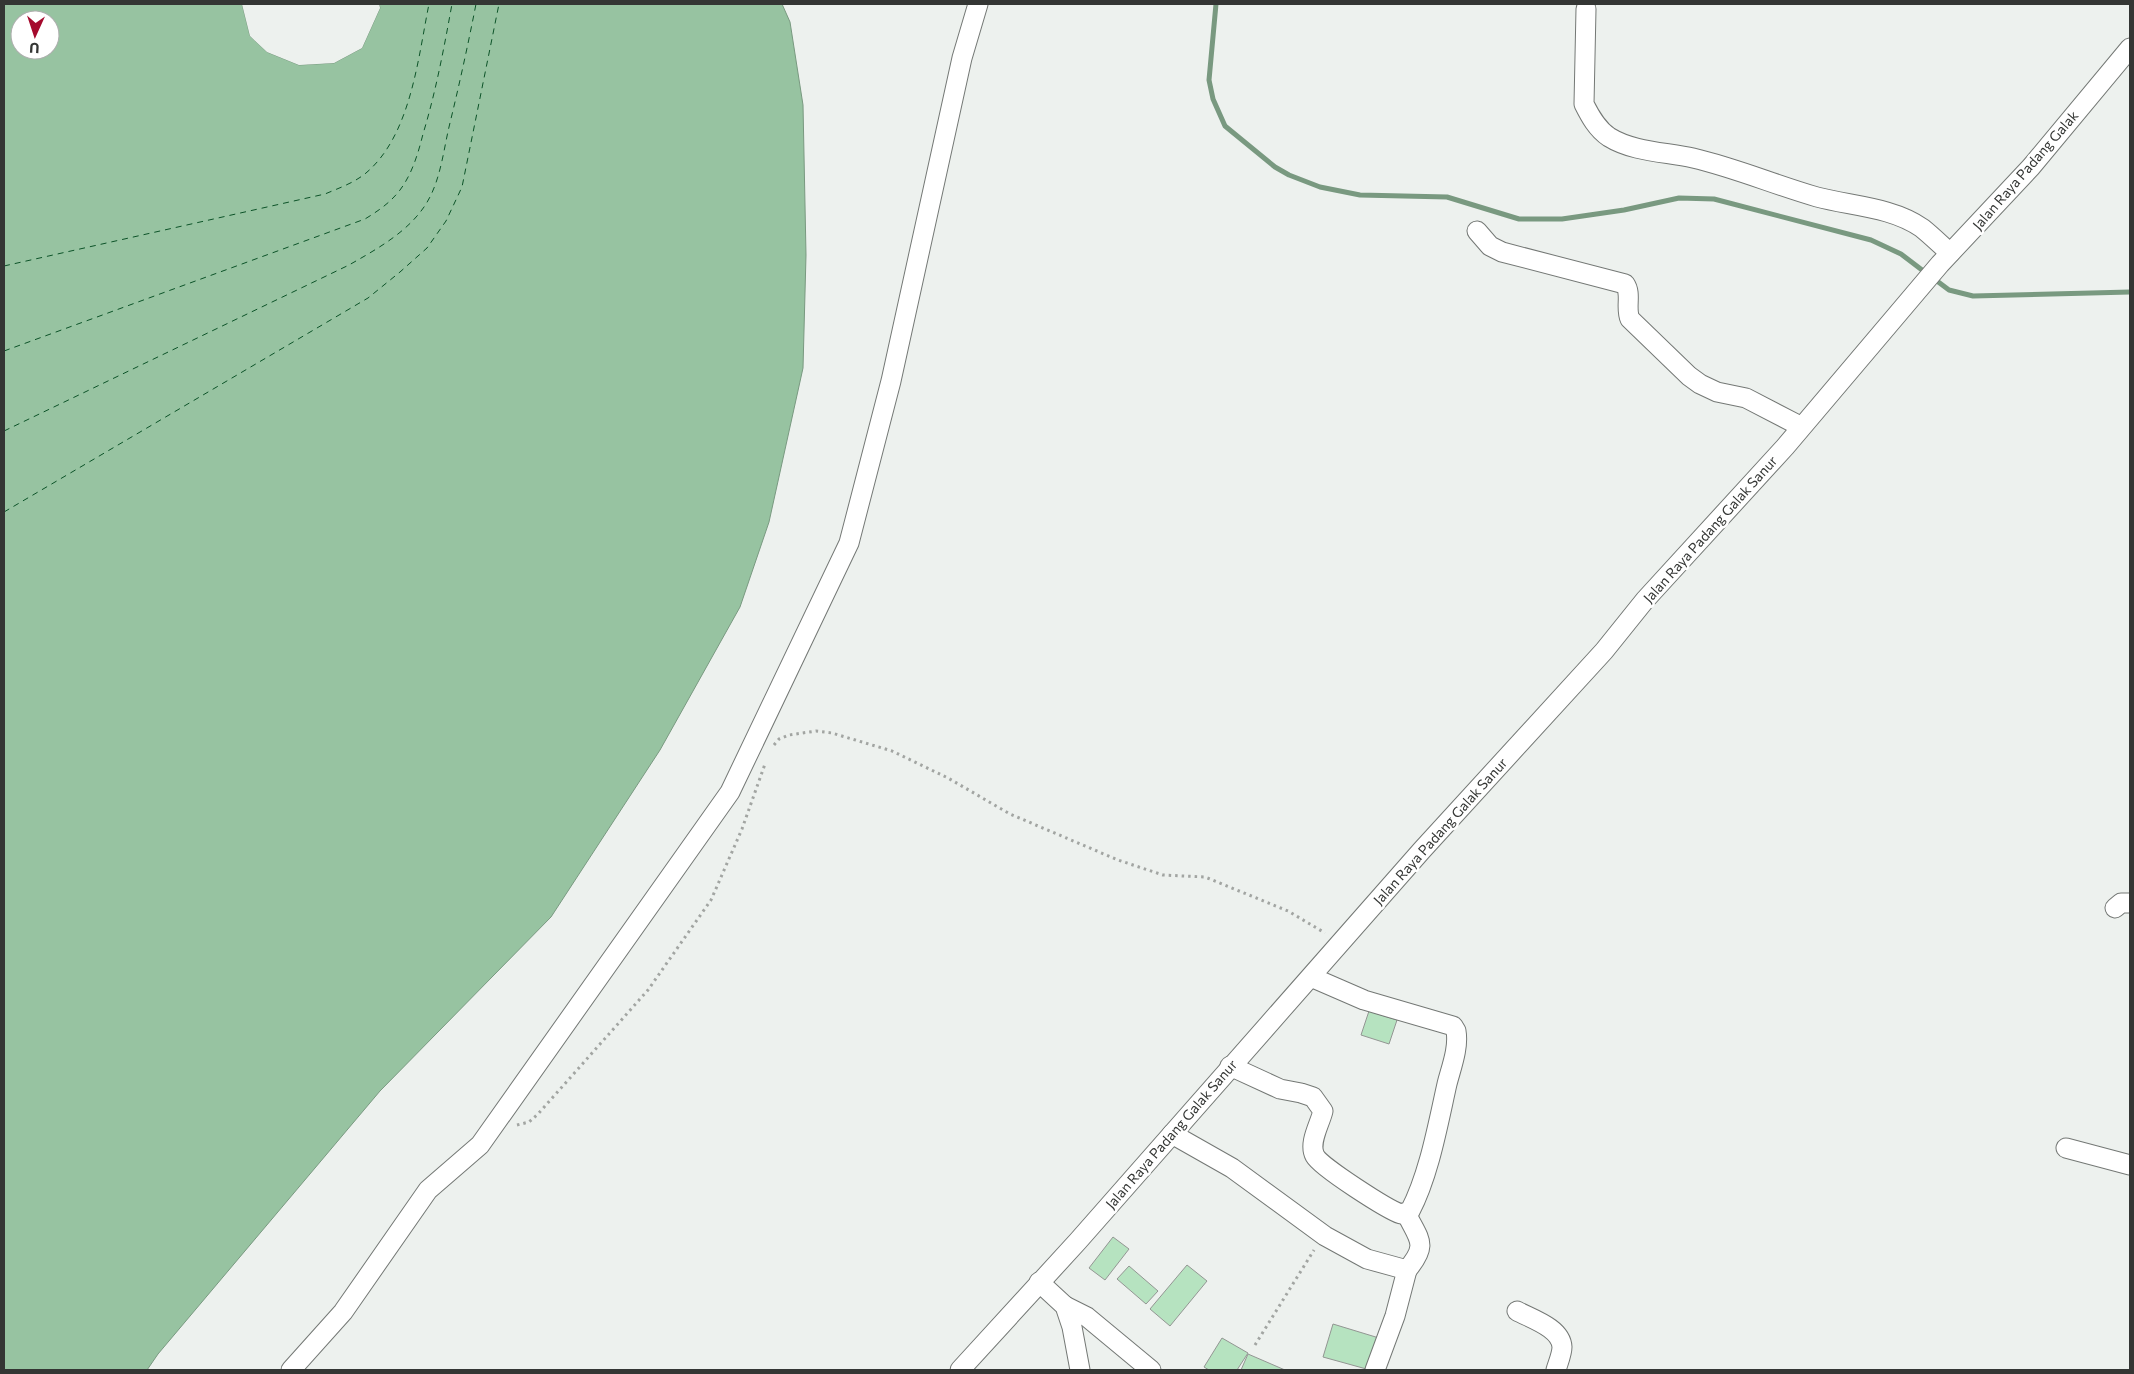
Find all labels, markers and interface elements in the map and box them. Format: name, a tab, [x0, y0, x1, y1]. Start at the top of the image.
north arrow	[10, 10, 60, 60]
text: U	[29, 40, 40, 57]
street label: Jalan Raya Padang Galak	[1969, 107, 2082, 233]
street label: Jalan Raya Padang Galak Sanur	[1639, 452, 1781, 606]
street label: Jalan Raya Padang Galak Sanur	[1369, 754, 1511, 908]
street label: Jalan Raya Padang Galak Sanur	[1102, 1056, 1241, 1212]

